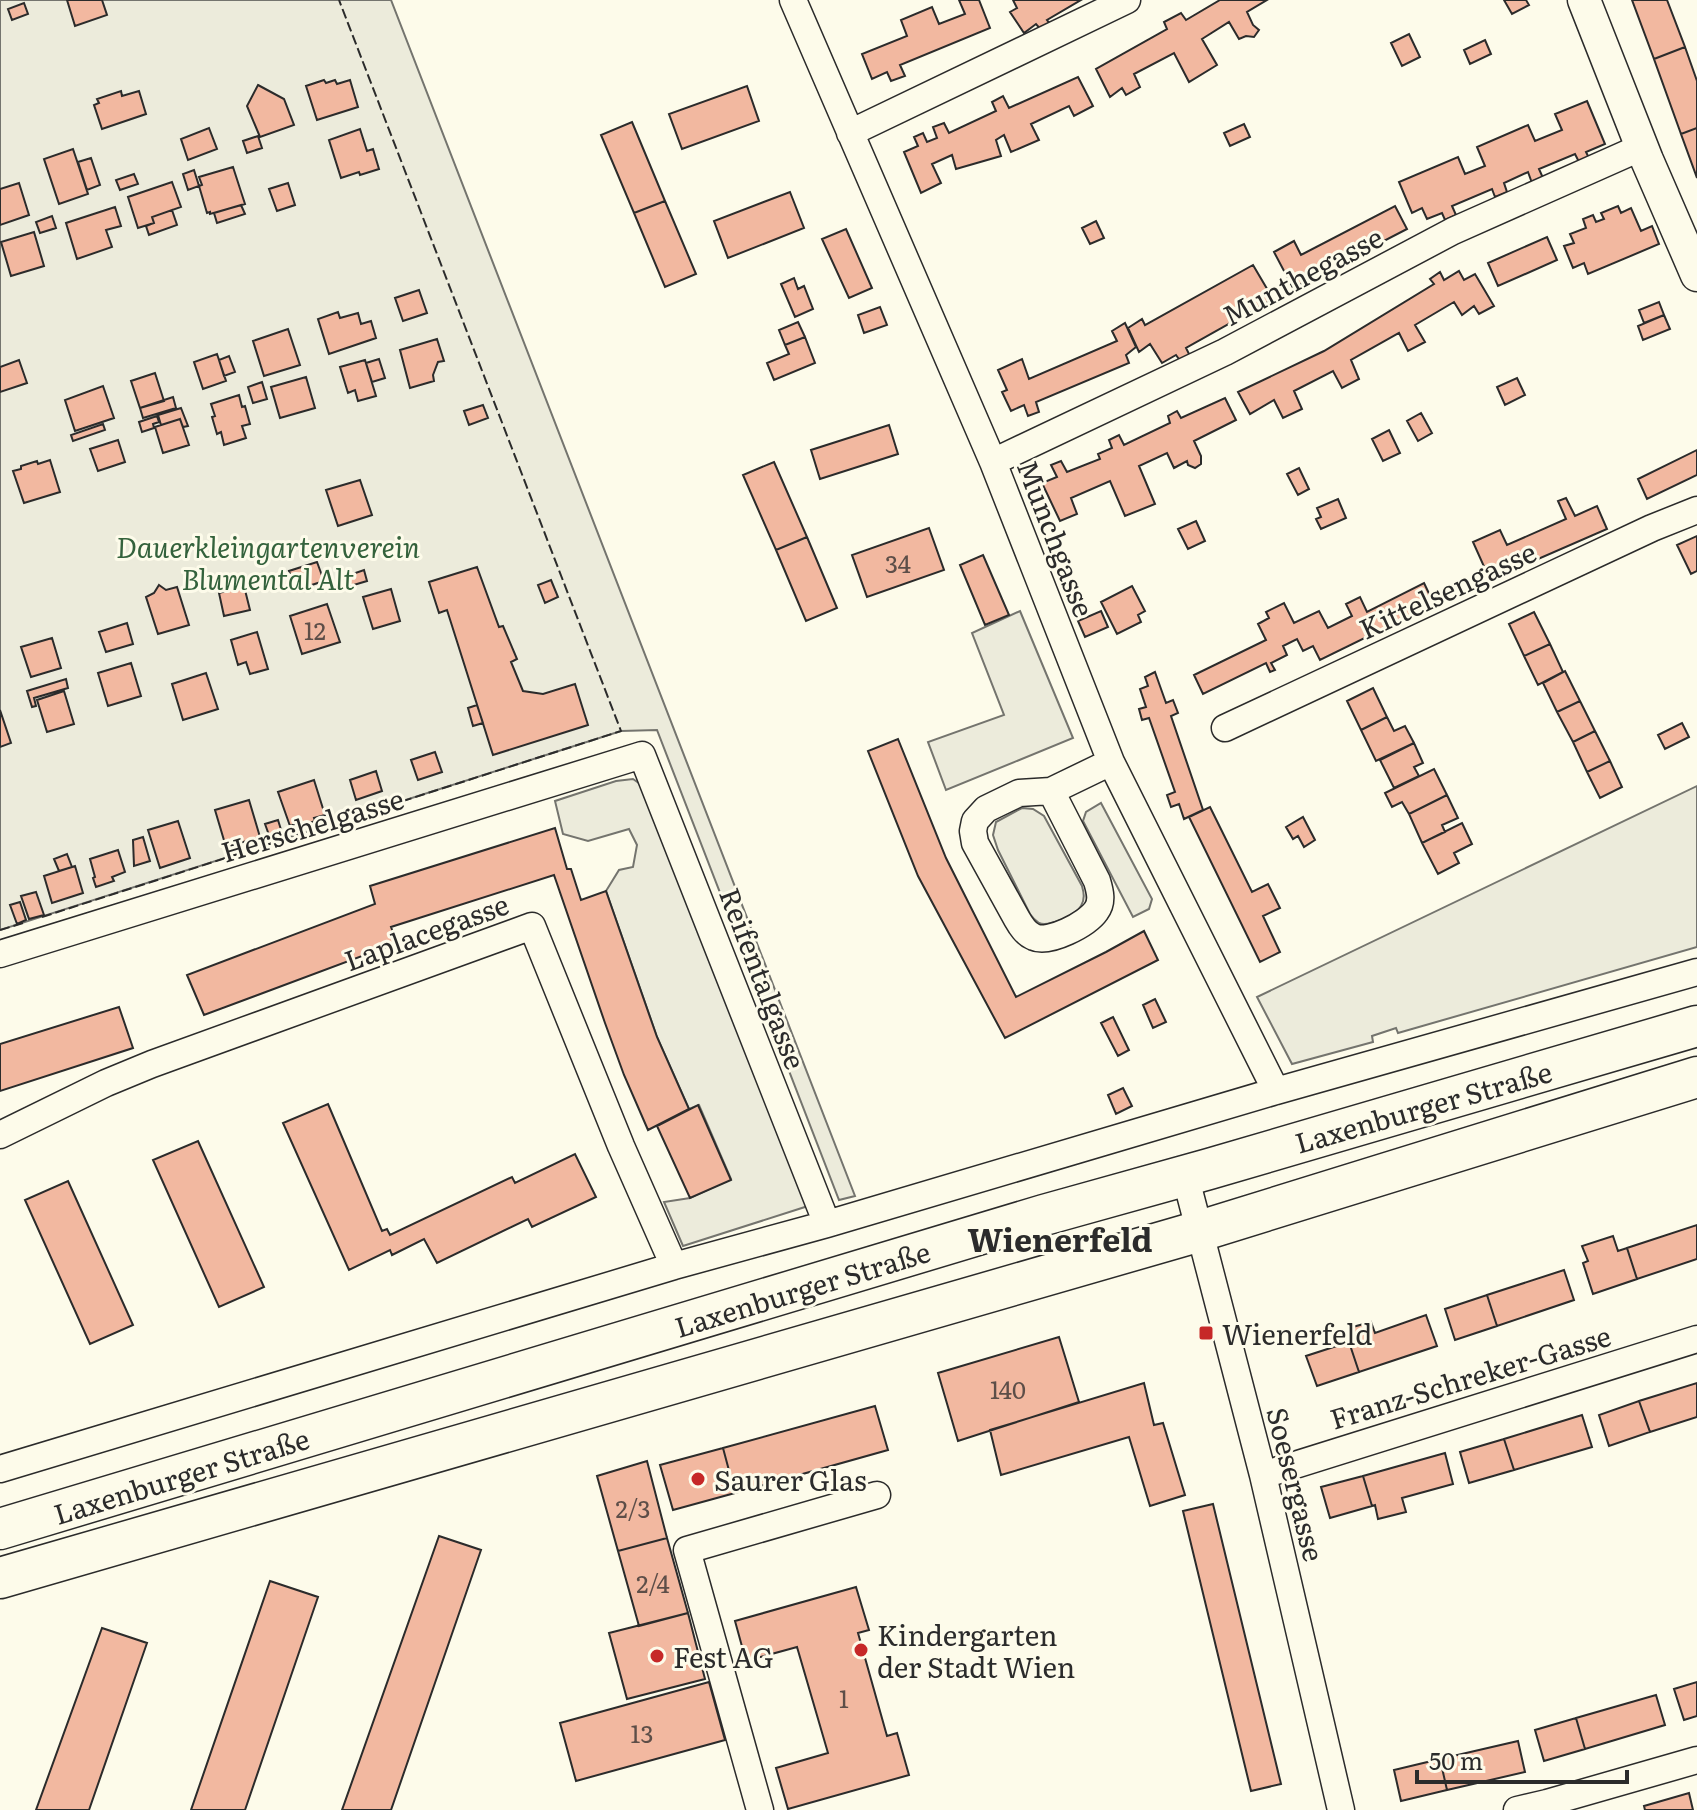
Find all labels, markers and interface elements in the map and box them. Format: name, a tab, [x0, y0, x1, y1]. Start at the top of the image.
street label: Munthegasse	[1214, 215, 1390, 335]
street label: Munchgasse	[1008, 453, 1106, 623]
park label: Dauerkleingartenverein Blumental Alt	[116, 525, 420, 599]
street label: Kittelsengasse	[1352, 530, 1542, 648]
house number: 34	[885, 545, 911, 580]
house number: 12	[304, 612, 326, 647]
street label: Herschelgasse	[215, 776, 409, 872]
street label: Reifentalgasse	[710, 881, 818, 1075]
street label: Laplacegasse	[338, 882, 514, 980]
street label: Laxenburger Straße	[1290, 1049, 1556, 1163]
district label: Wienerfeld	[967, 1214, 1153, 1262]
street label: Laxenburger Straße	[669, 1229, 935, 1347]
place label: Wienerfeld	[1222, 1312, 1372, 1354]
street label: Franz-Schreker-Gasse	[1324, 1313, 1616, 1439]
marker: Wienerfeld	[1197, 1324, 1215, 1342]
house number: 140	[990, 1371, 1026, 1406]
street label: Soesergasse	[1258, 1403, 1336, 1565]
street label: Laxenburger Straße	[48, 1416, 314, 1534]
place label: Saurer Glas	[714, 1458, 867, 1500]
marker: Saurer Glas	[689, 1470, 707, 1488]
house number: 2/3	[616, 1490, 650, 1525]
house number: 2/4	[636, 1565, 670, 1600]
place label: Kindergarten der Stadt Wien	[877, 1613, 1075, 1687]
place label: Fest AG	[673, 1635, 774, 1677]
marker: Kindergarten der Stadt Wien	[852, 1641, 870, 1659]
marker: Fest AG	[648, 1647, 666, 1665]
house number: 1	[839, 1680, 849, 1715]
house number: 13	[631, 1715, 653, 1750]
scale bar	[1417, 1734, 1627, 1784]
text: 50 m	[1429, 1742, 1483, 1777]

